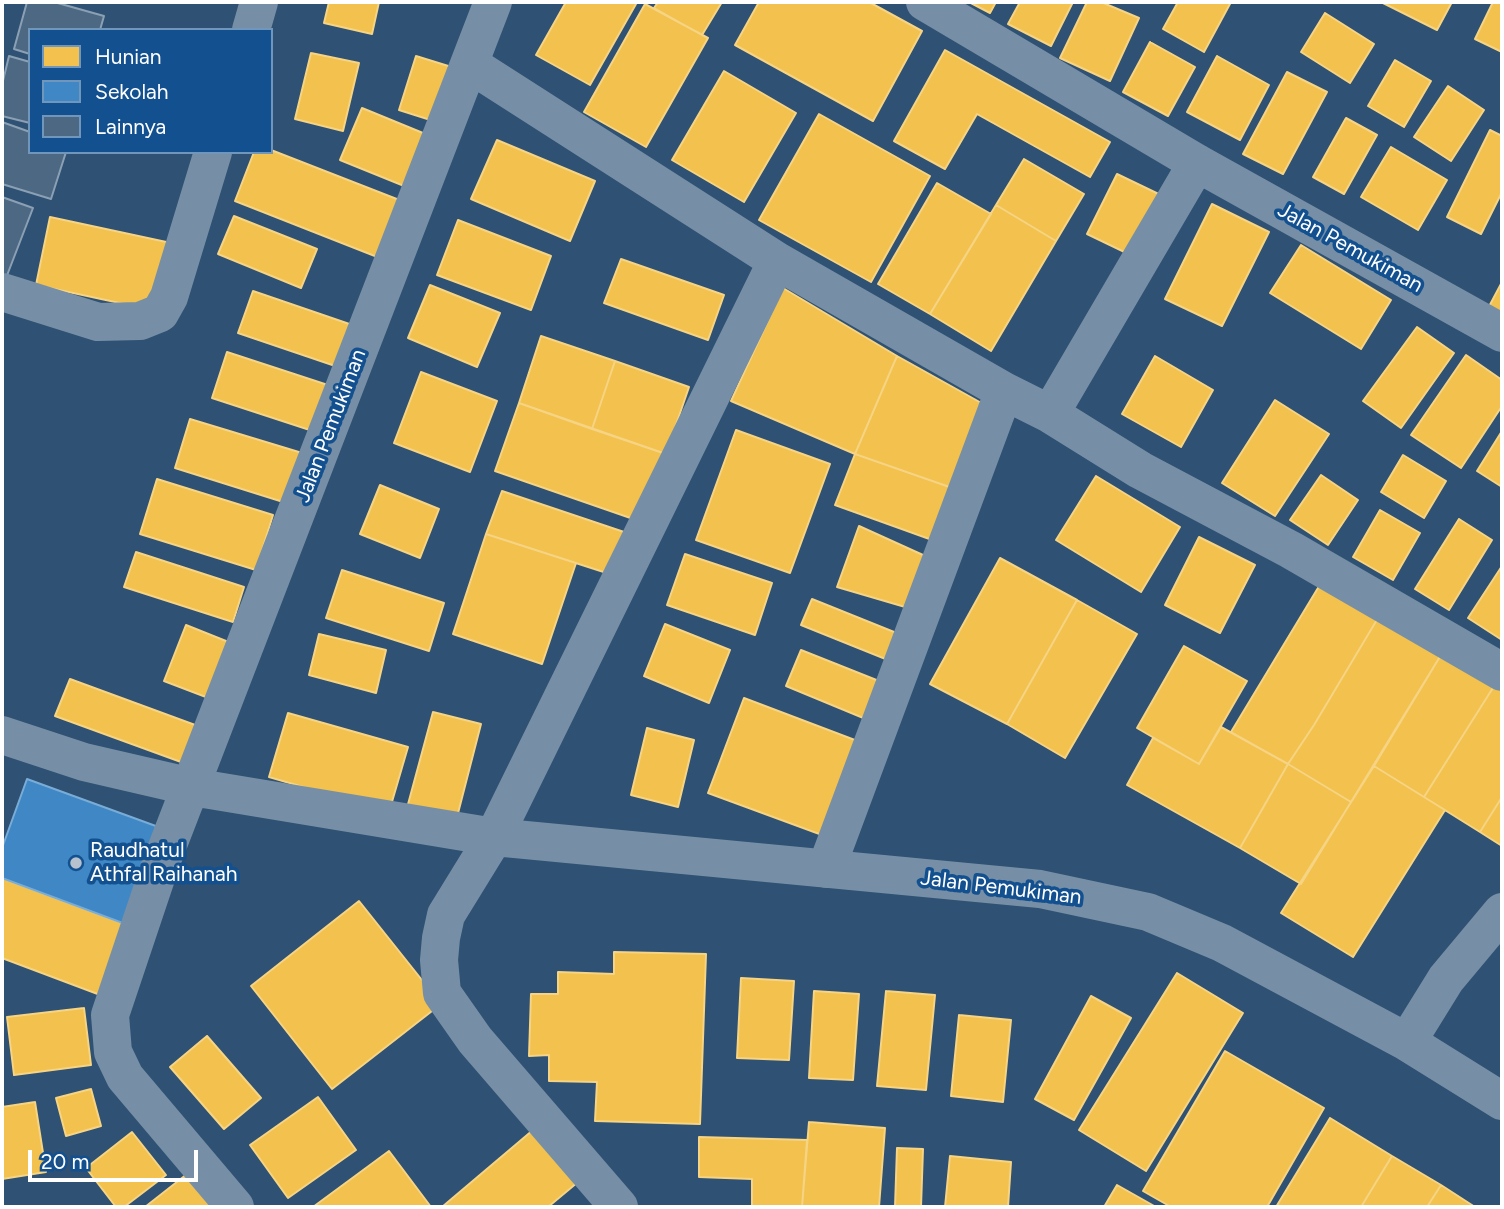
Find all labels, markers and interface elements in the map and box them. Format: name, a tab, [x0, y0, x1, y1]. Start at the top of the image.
legend	[28, 28, 273, 154]
text: Hunian	[95, 44, 162, 69]
text: Sekolah	[95, 79, 169, 104]
text: Lainnya	[95, 114, 166, 139]
street label: Jalan Pemukiman	[1273, 198, 1427, 298]
street label: Jalan Pemukiman	[290, 346, 372, 506]
place label: Raudhatul Athfal Raihanah	[90, 838, 237, 888]
marker: Raudhatul Athfal Raihanah	[68, 855, 84, 871]
street label: Jalan Pemukiman	[919, 866, 1083, 910]
scale bar	[32, 1136, 201, 1180]
text: 20 m	[41, 1149, 89, 1174]

